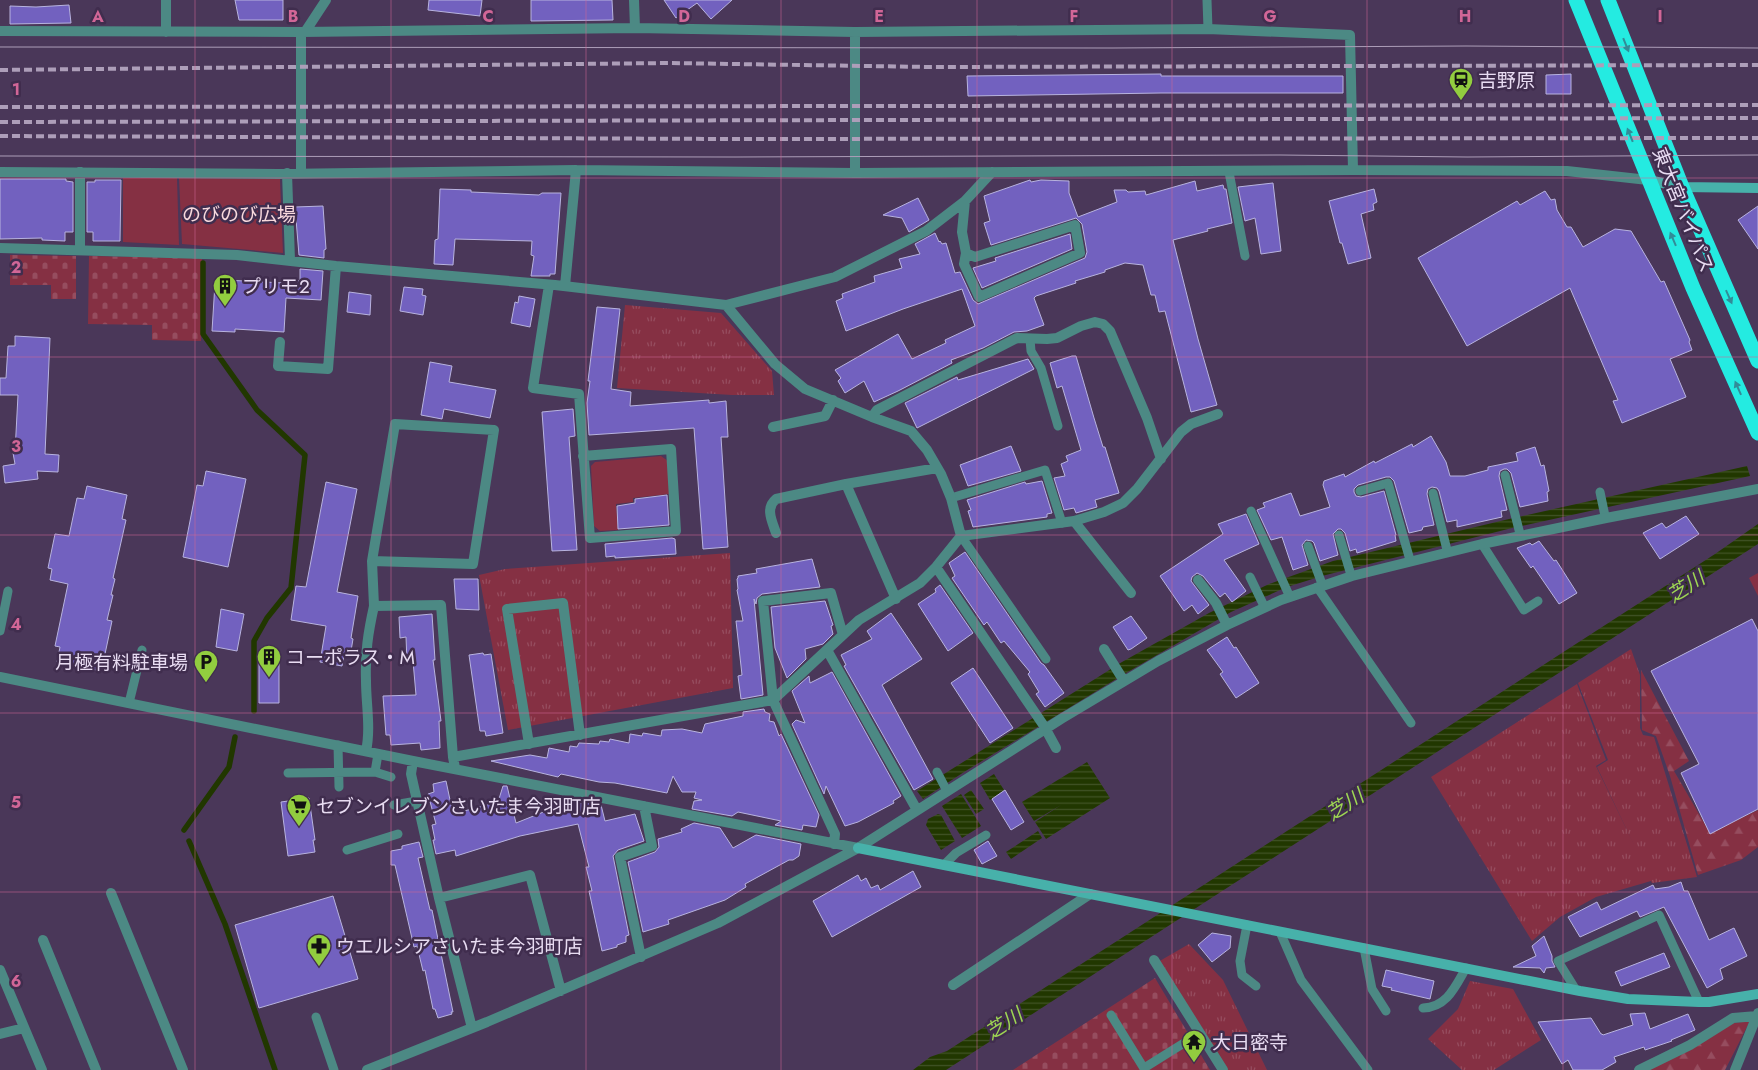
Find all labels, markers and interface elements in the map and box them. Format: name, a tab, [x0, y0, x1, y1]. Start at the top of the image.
text: A	[91, 5, 104, 28]
text: B	[288, 5, 298, 28]
text: C	[482, 5, 494, 28]
text: D	[678, 5, 690, 28]
text: E	[874, 5, 884, 28]
text: F	[1070, 5, 1078, 28]
text: G	[1263, 5, 1277, 28]
text: H	[1459, 5, 1471, 28]
text: I	[1657, 5, 1663, 28]
one-way arrow	[1622, 38, 1630, 52]
station icon: 吉野原	[1448, 67, 1474, 101]
place label: 吉野原	[1478, 67, 1535, 94]
text: 1	[12, 78, 20, 101]
one-way arrow	[1626, 128, 1634, 142]
street label: 東大宮バイパス	[1646, 143, 1720, 277]
park label: のびのび広場	[182, 201, 296, 228]
one-way arrow	[1668, 232, 1676, 246]
text: 2	[11, 256, 21, 279]
building icon: プリモ2	[212, 273, 238, 307]
place label: プリモ2	[242, 273, 310, 300]
one-way arrow	[1726, 290, 1734, 304]
one-way arrow	[1733, 381, 1741, 395]
text: 3	[11, 435, 21, 458]
water label: 芝川	[1661, 563, 1712, 610]
text: 4	[10, 613, 22, 636]
building icon: コーポラス・M	[256, 644, 282, 678]
place label: コーポラス・M	[286, 644, 415, 671]
place label: 月極有料駐車場	[55, 649, 188, 676]
parking icon: 月極有料駐車場	[193, 649, 219, 683]
water label: 芝川	[1320, 781, 1371, 828]
text: 5	[11, 791, 21, 814]
supermarket icon: セブンイレブンさいたま今羽町店	[286, 793, 312, 827]
place label: セブンイレブンさいたま今羽町店	[316, 793, 600, 820]
pharmacy icon: ウエルシアさいたま今羽町店	[306, 933, 332, 967]
place label: ウエルシアさいたま今羽町店	[336, 933, 582, 960]
text: 6	[11, 970, 21, 993]
water label: 芝川	[979, 1000, 1030, 1047]
temple icon: 大日密寺	[1181, 1029, 1207, 1063]
place label: 大日密寺	[1212, 1029, 1288, 1056]

